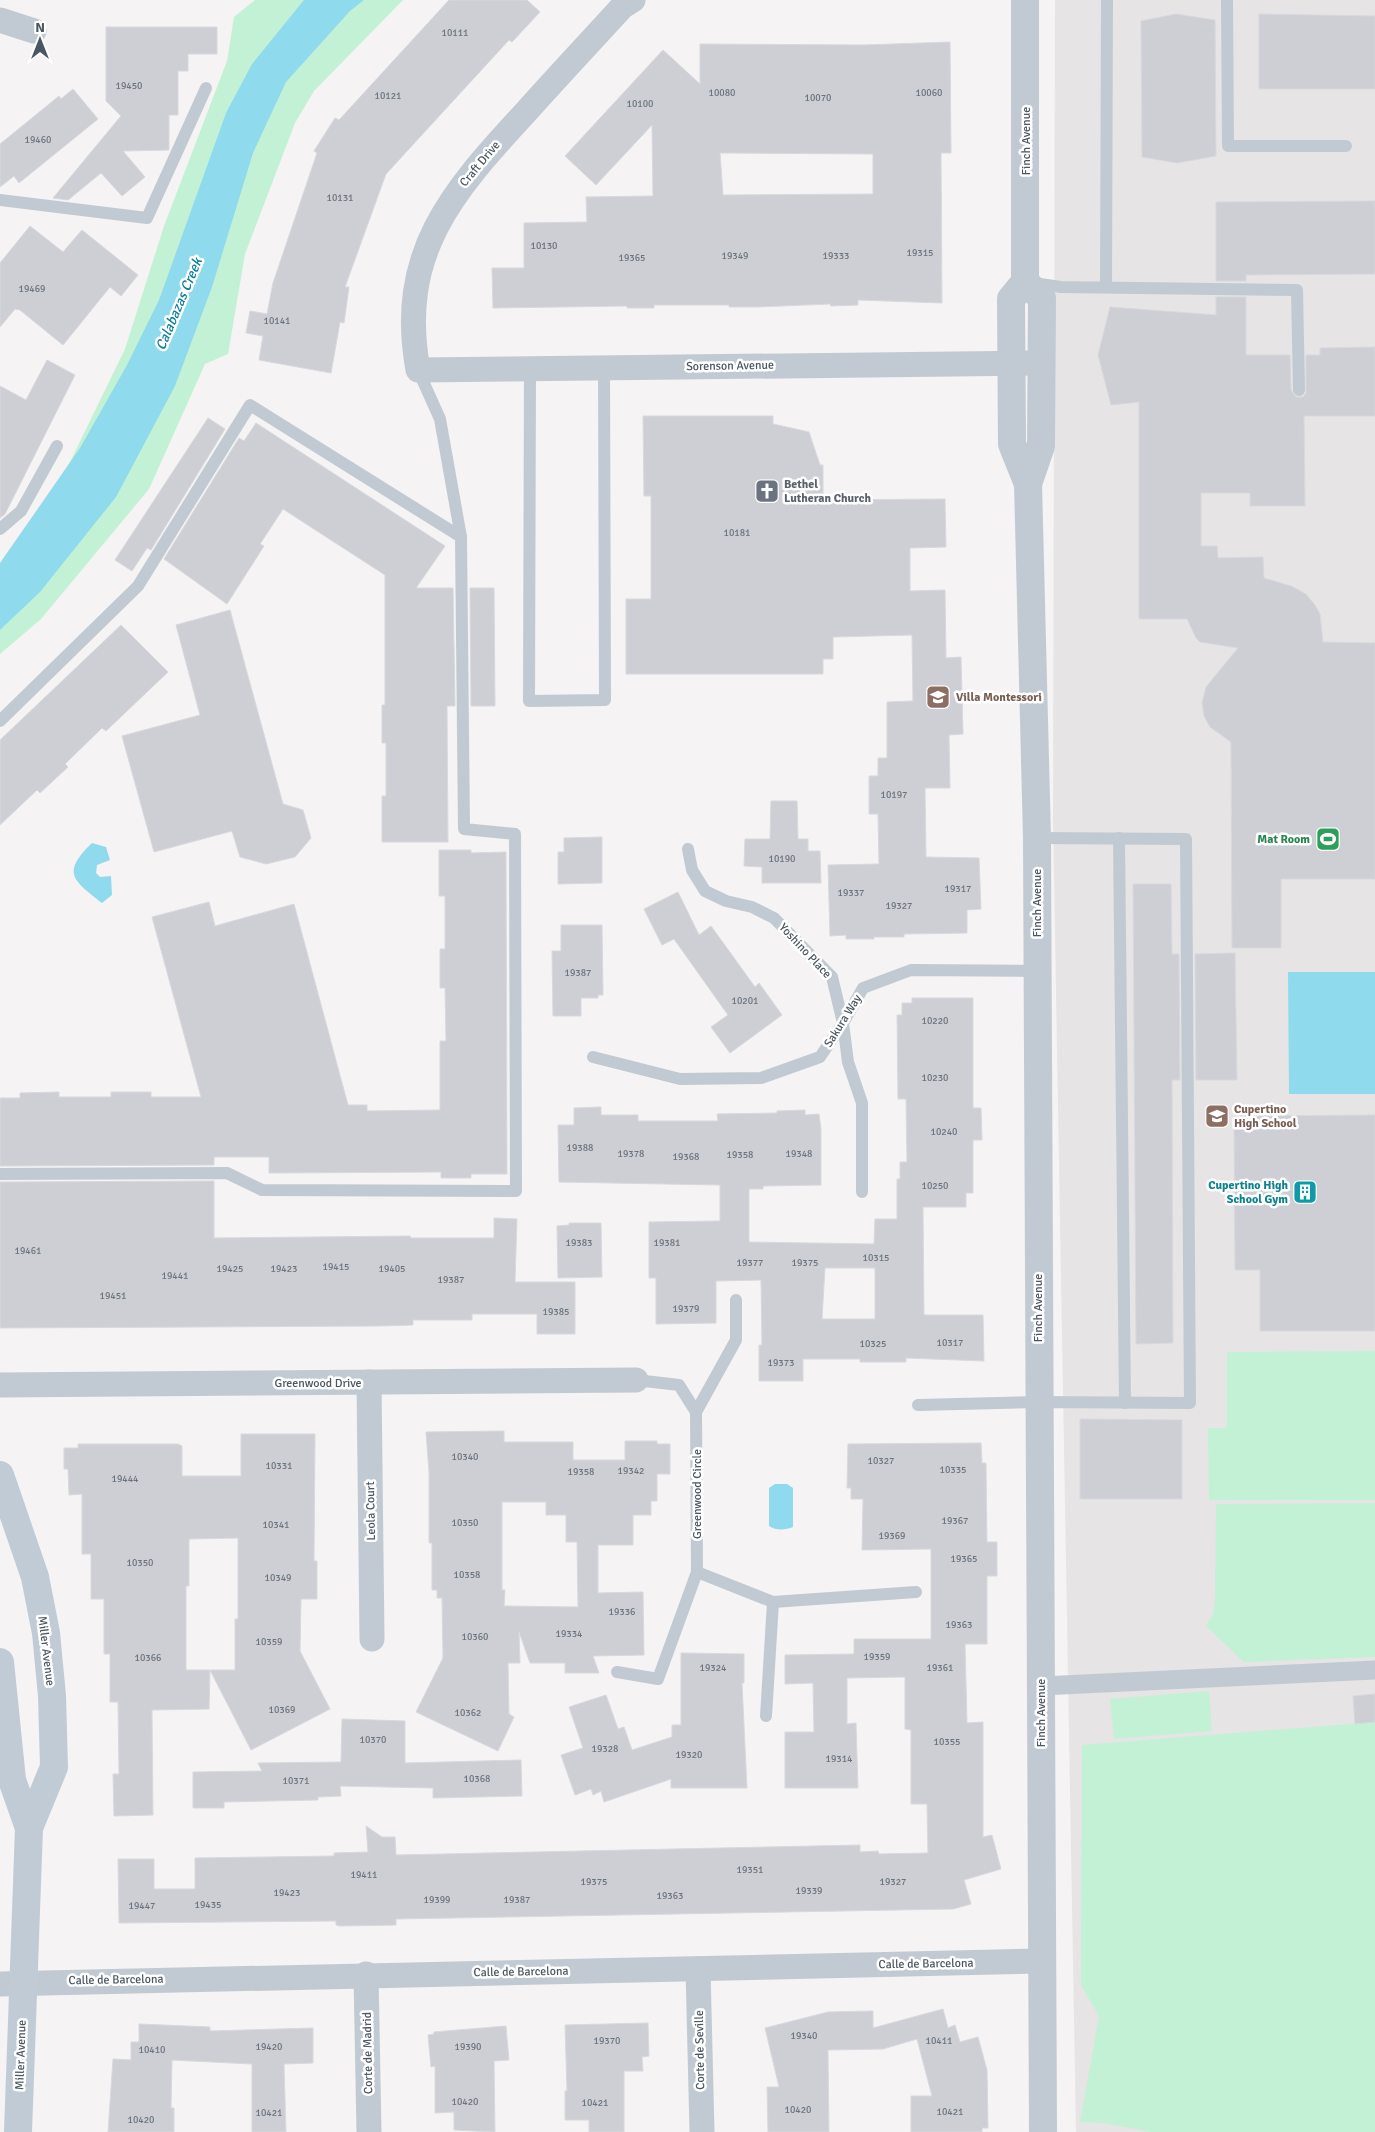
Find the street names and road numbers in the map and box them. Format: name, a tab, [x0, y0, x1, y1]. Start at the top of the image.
street label: Finch Avenue	[1019, 107, 1034, 175]
street label: Craft Drive	[457, 138, 503, 190]
street label: Sorenson Avenue	[686, 358, 774, 374]
street label: Finch Avenue	[1030, 869, 1045, 937]
street label: Yoshino Place	[776, 920, 834, 982]
street label: Sakura Way	[821, 991, 865, 1050]
street label: Finch Avenue	[1031, 1274, 1046, 1342]
street label: Greenwood Drive	[274, 1376, 362, 1391]
street label: Greenwood Circle	[690, 1449, 705, 1539]
street label: Leola Court	[363, 1481, 379, 1541]
street label: Miller Avenue	[34, 1615, 58, 1687]
street label: Finch Avenue	[1034, 1679, 1049, 1747]
street label: Calle de Barcelona	[878, 1956, 974, 1972]
street label: Calle de Barcelona	[473, 1964, 569, 1980]
street label: Calle de Barcelona	[68, 1972, 164, 1988]
street label: Corte de Seville	[692, 2010, 708, 2090]
street label: Corte de Madrid	[360, 2012, 376, 2094]
street label: Miller Avenue	[12, 2020, 30, 2090]

